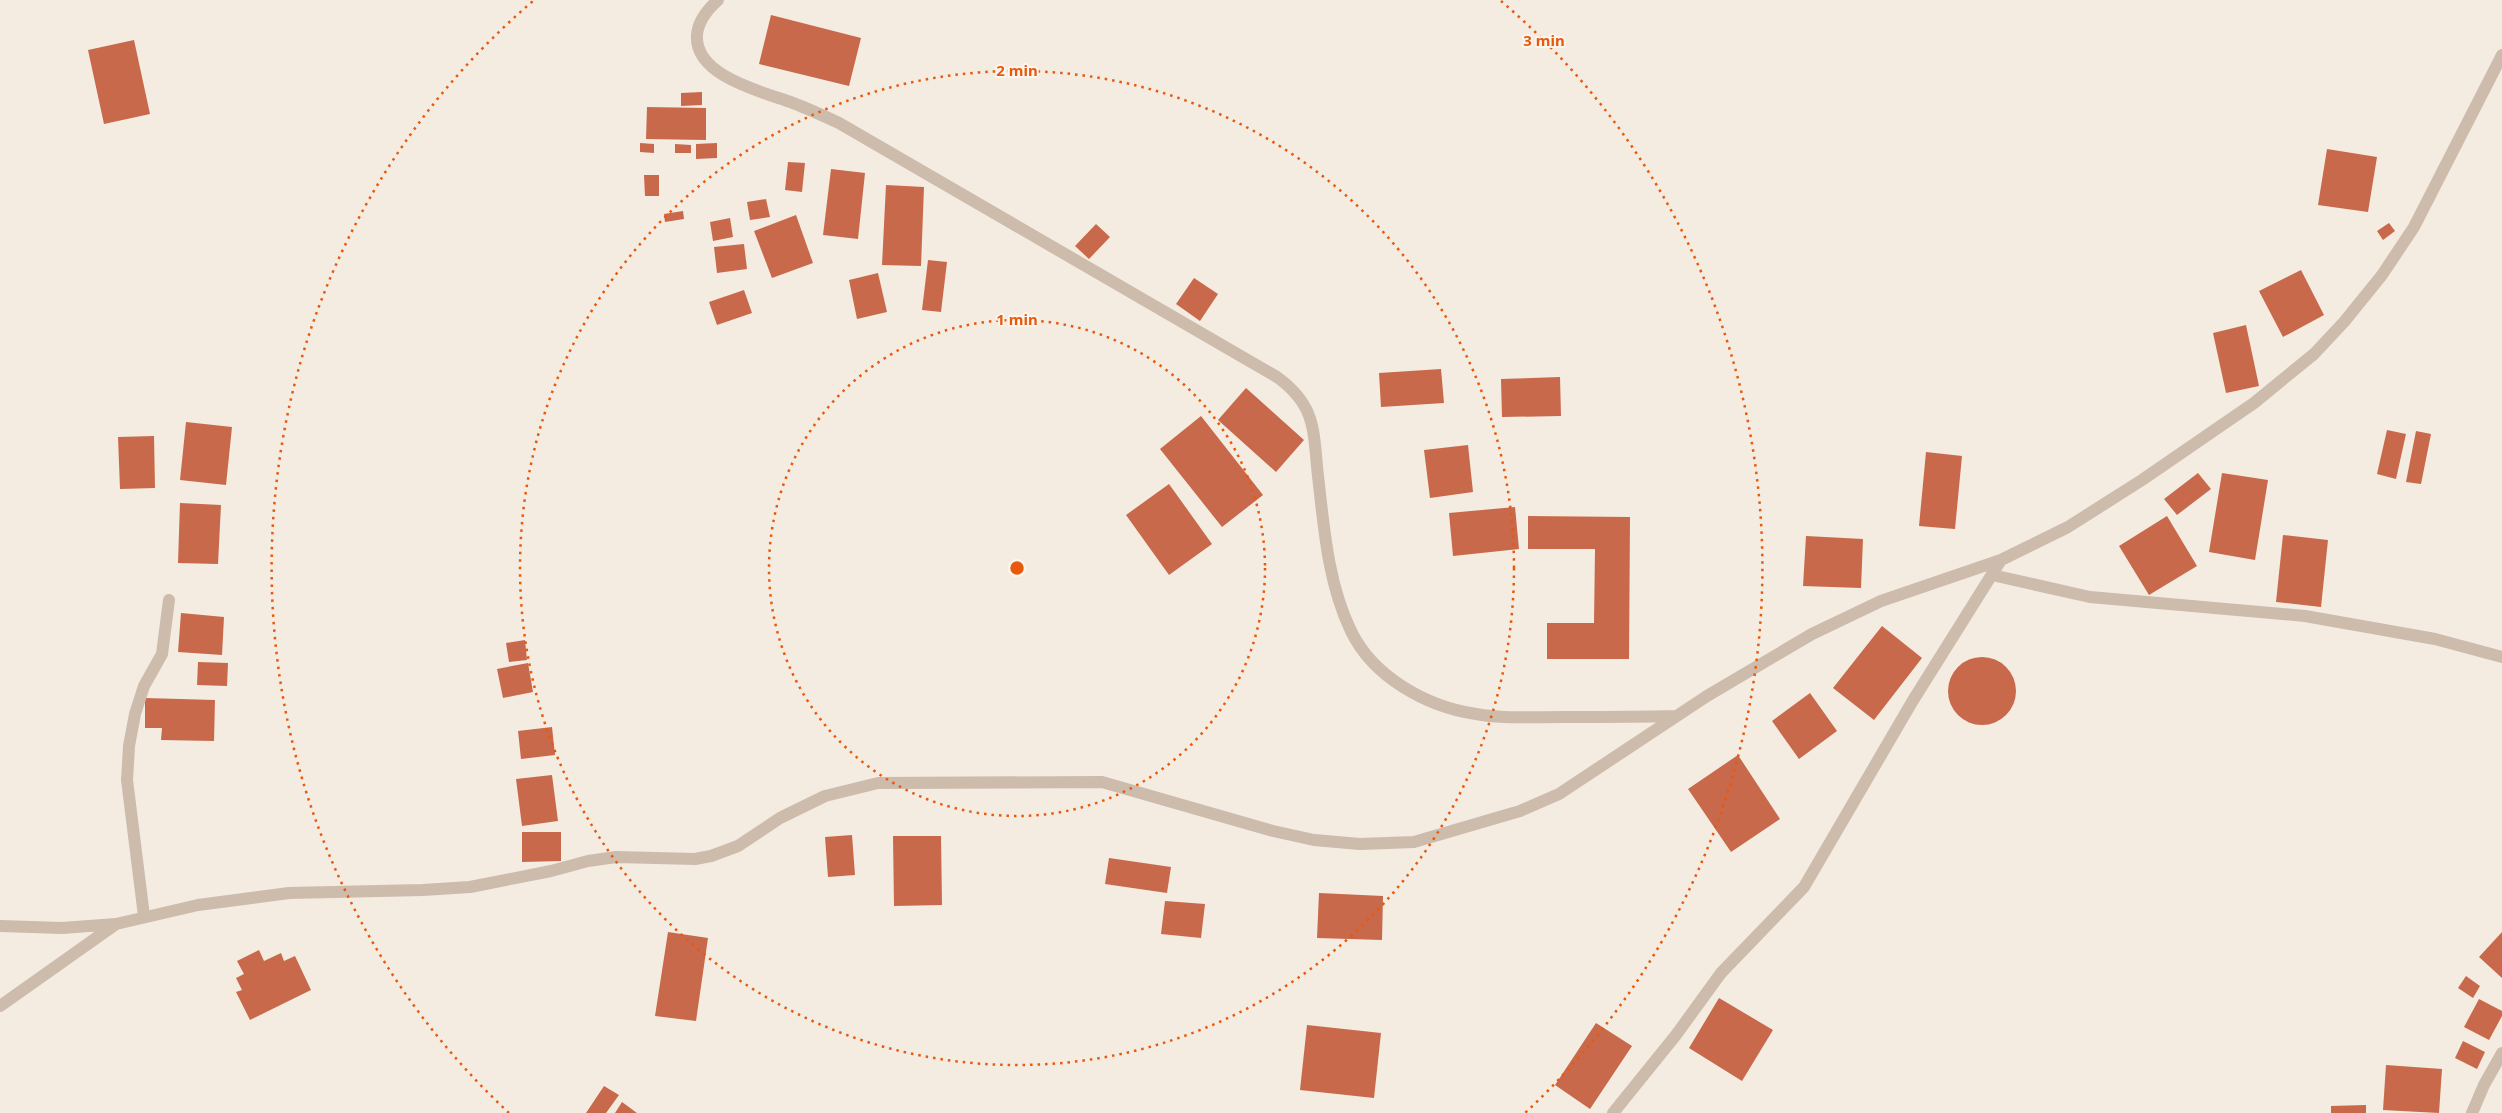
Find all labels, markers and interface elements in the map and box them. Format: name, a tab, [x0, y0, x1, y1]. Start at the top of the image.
text: 3 min	[1523, 30, 1565, 50]
text: 2 min	[996, 60, 1038, 80]
text: 1 min	[996, 309, 1038, 329]
centre of rings	[1008, 559, 1026, 577]

